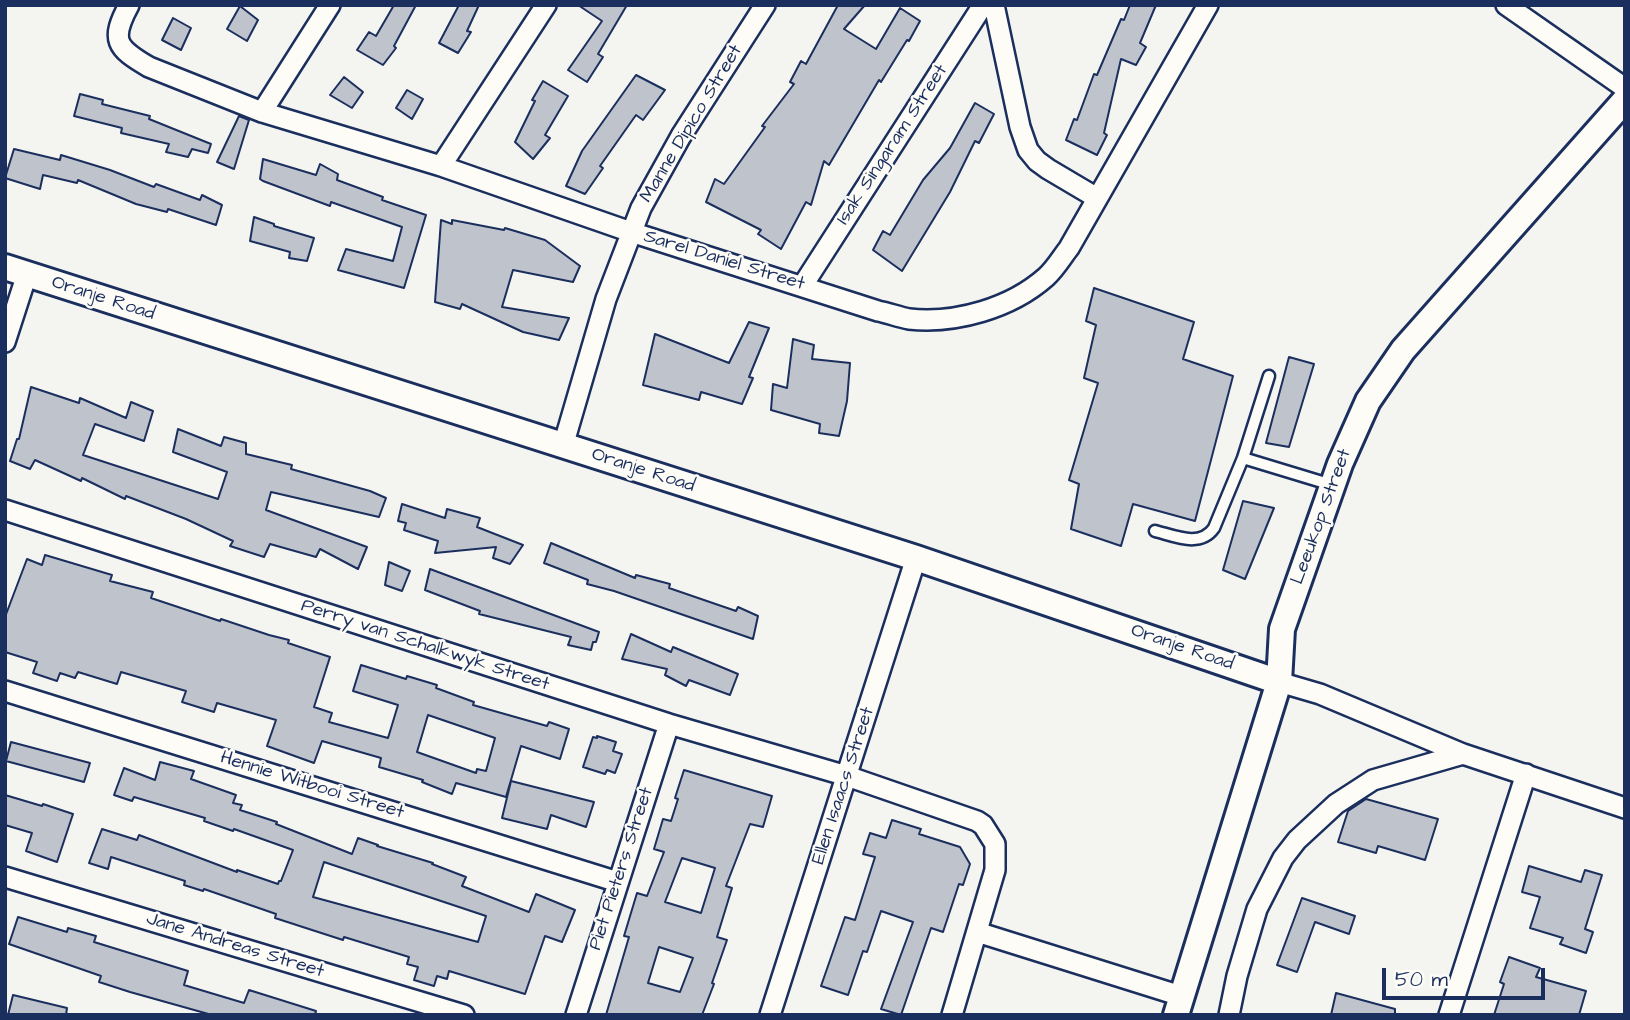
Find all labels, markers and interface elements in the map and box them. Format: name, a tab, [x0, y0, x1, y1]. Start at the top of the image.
street label: Manne Dipico Street	[636, 41, 748, 207]
street label: Isak Singaram Street	[833, 61, 953, 229]
street label: Sarel Daniel Street	[641, 226, 807, 296]
street label: Oranje Road	[48, 272, 158, 326]
street label: Oranje Road	[588, 444, 698, 498]
street label: Leeukop Street	[1287, 446, 1357, 588]
street label: Perry van Schalkwyk Street	[298, 595, 552, 697]
street label: Oranje Road	[1128, 620, 1236, 676]
street label: Ellen Isaacs Street	[808, 704, 880, 868]
street label: Hennie Witbooi Street	[217, 747, 407, 825]
street label: Piet Pieters Street	[585, 785, 659, 953]
street label: Jane Andreas Street	[143, 908, 327, 984]
scale bar	[1385, 954, 1548, 998]
text: 50 m	[1395, 965, 1448, 994]

